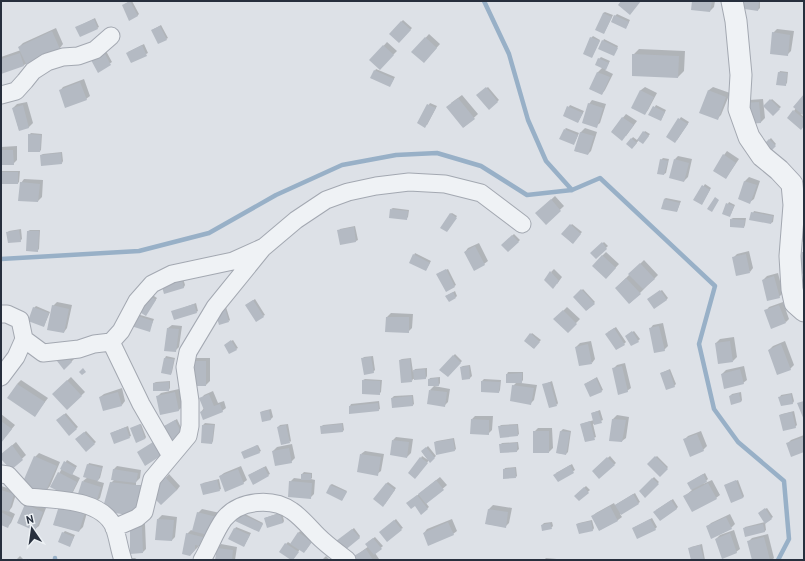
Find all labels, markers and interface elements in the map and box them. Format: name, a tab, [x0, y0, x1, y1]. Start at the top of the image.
north arrow	[12, 509, 52, 549]
text: N	[25, 512, 35, 527]

